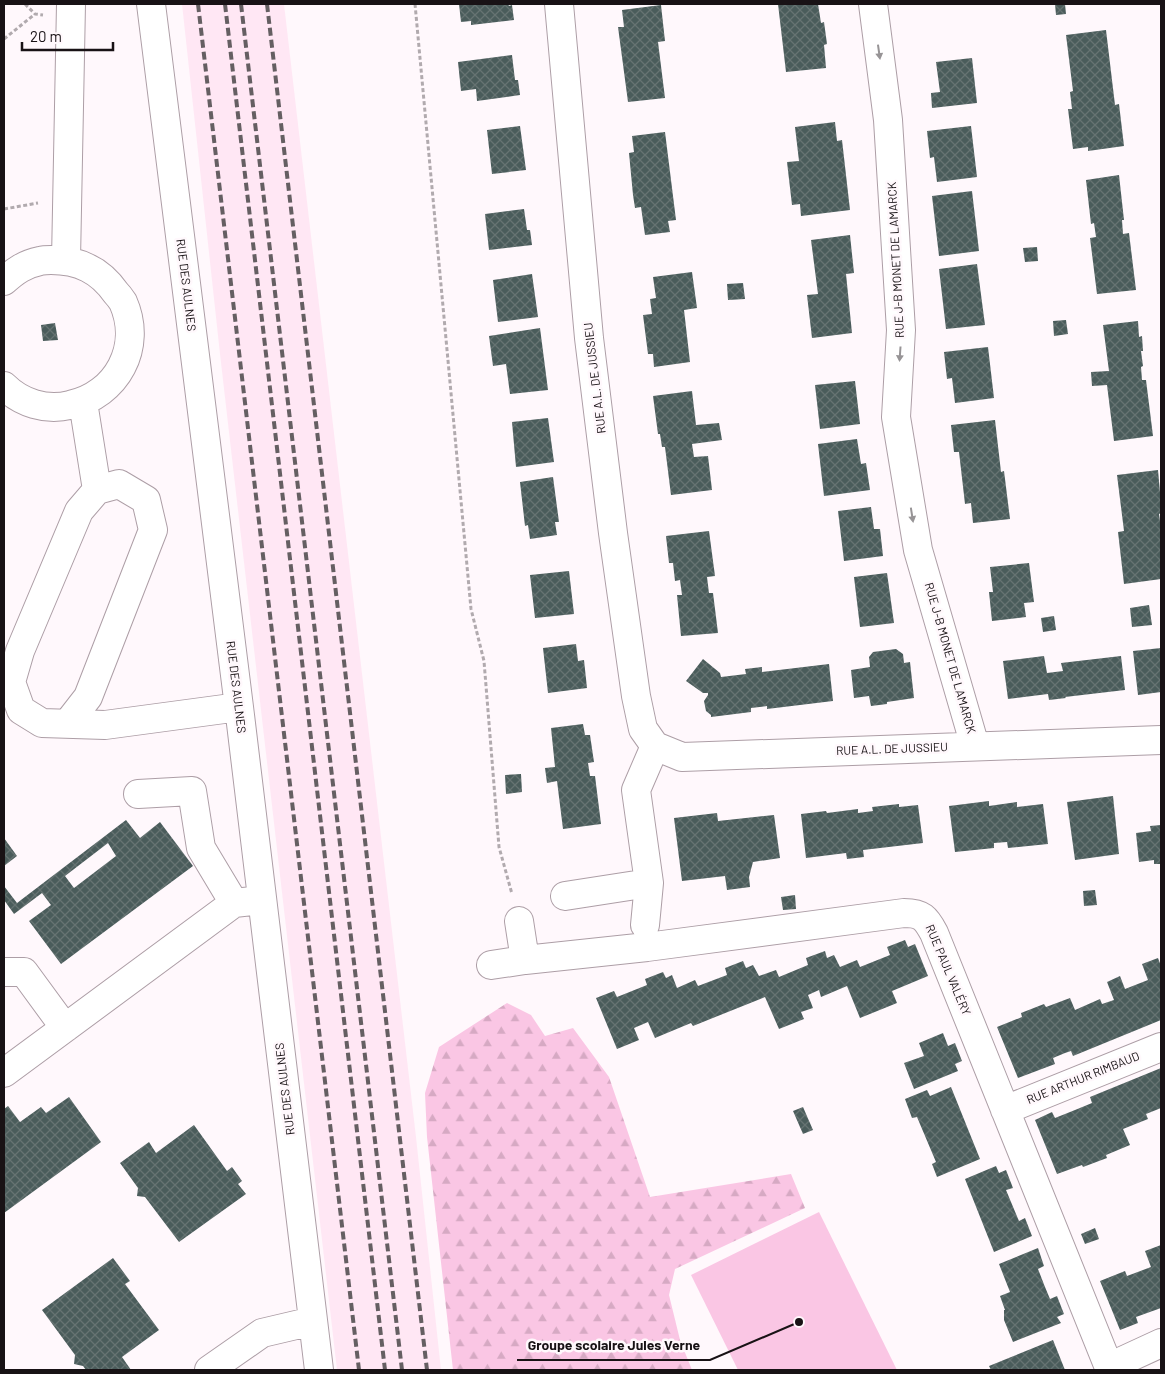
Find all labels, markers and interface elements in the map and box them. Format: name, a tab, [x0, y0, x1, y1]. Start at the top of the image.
scale bar	[22, 20, 114, 52]
text: 20 m	[30, 27, 62, 45]
one-way arrow	[875, 44, 883, 60]
street label: RUE J-B MONET DE LAMARCK	[884, 181, 906, 338]
street label: RUE DES AULNES	[174, 238, 200, 332]
street label: RUE A.L. DE JUSSIEU	[580, 322, 608, 435]
one-way arrow	[896, 346, 904, 362]
one-way arrow	[909, 507, 917, 523]
street label: RUE J-B MONET DE LAMARCK	[923, 581, 979, 735]
street label: RUE DES AULNES	[224, 640, 250, 734]
street label: RUE A.L. DE JUSSIEU	[836, 739, 948, 757]
street label: RUE PAUL VALÉRY	[923, 922, 974, 1017]
street label: RUE DES AULNES	[271, 1042, 297, 1136]
street label: RUE ARTHUR RIMBAUD	[1024, 1048, 1141, 1106]
callout: Groupe scolaire Jules Verne	[517, 1331, 710, 1360]
text: Groupe scolaire Jules Verne	[528, 1336, 701, 1353]

